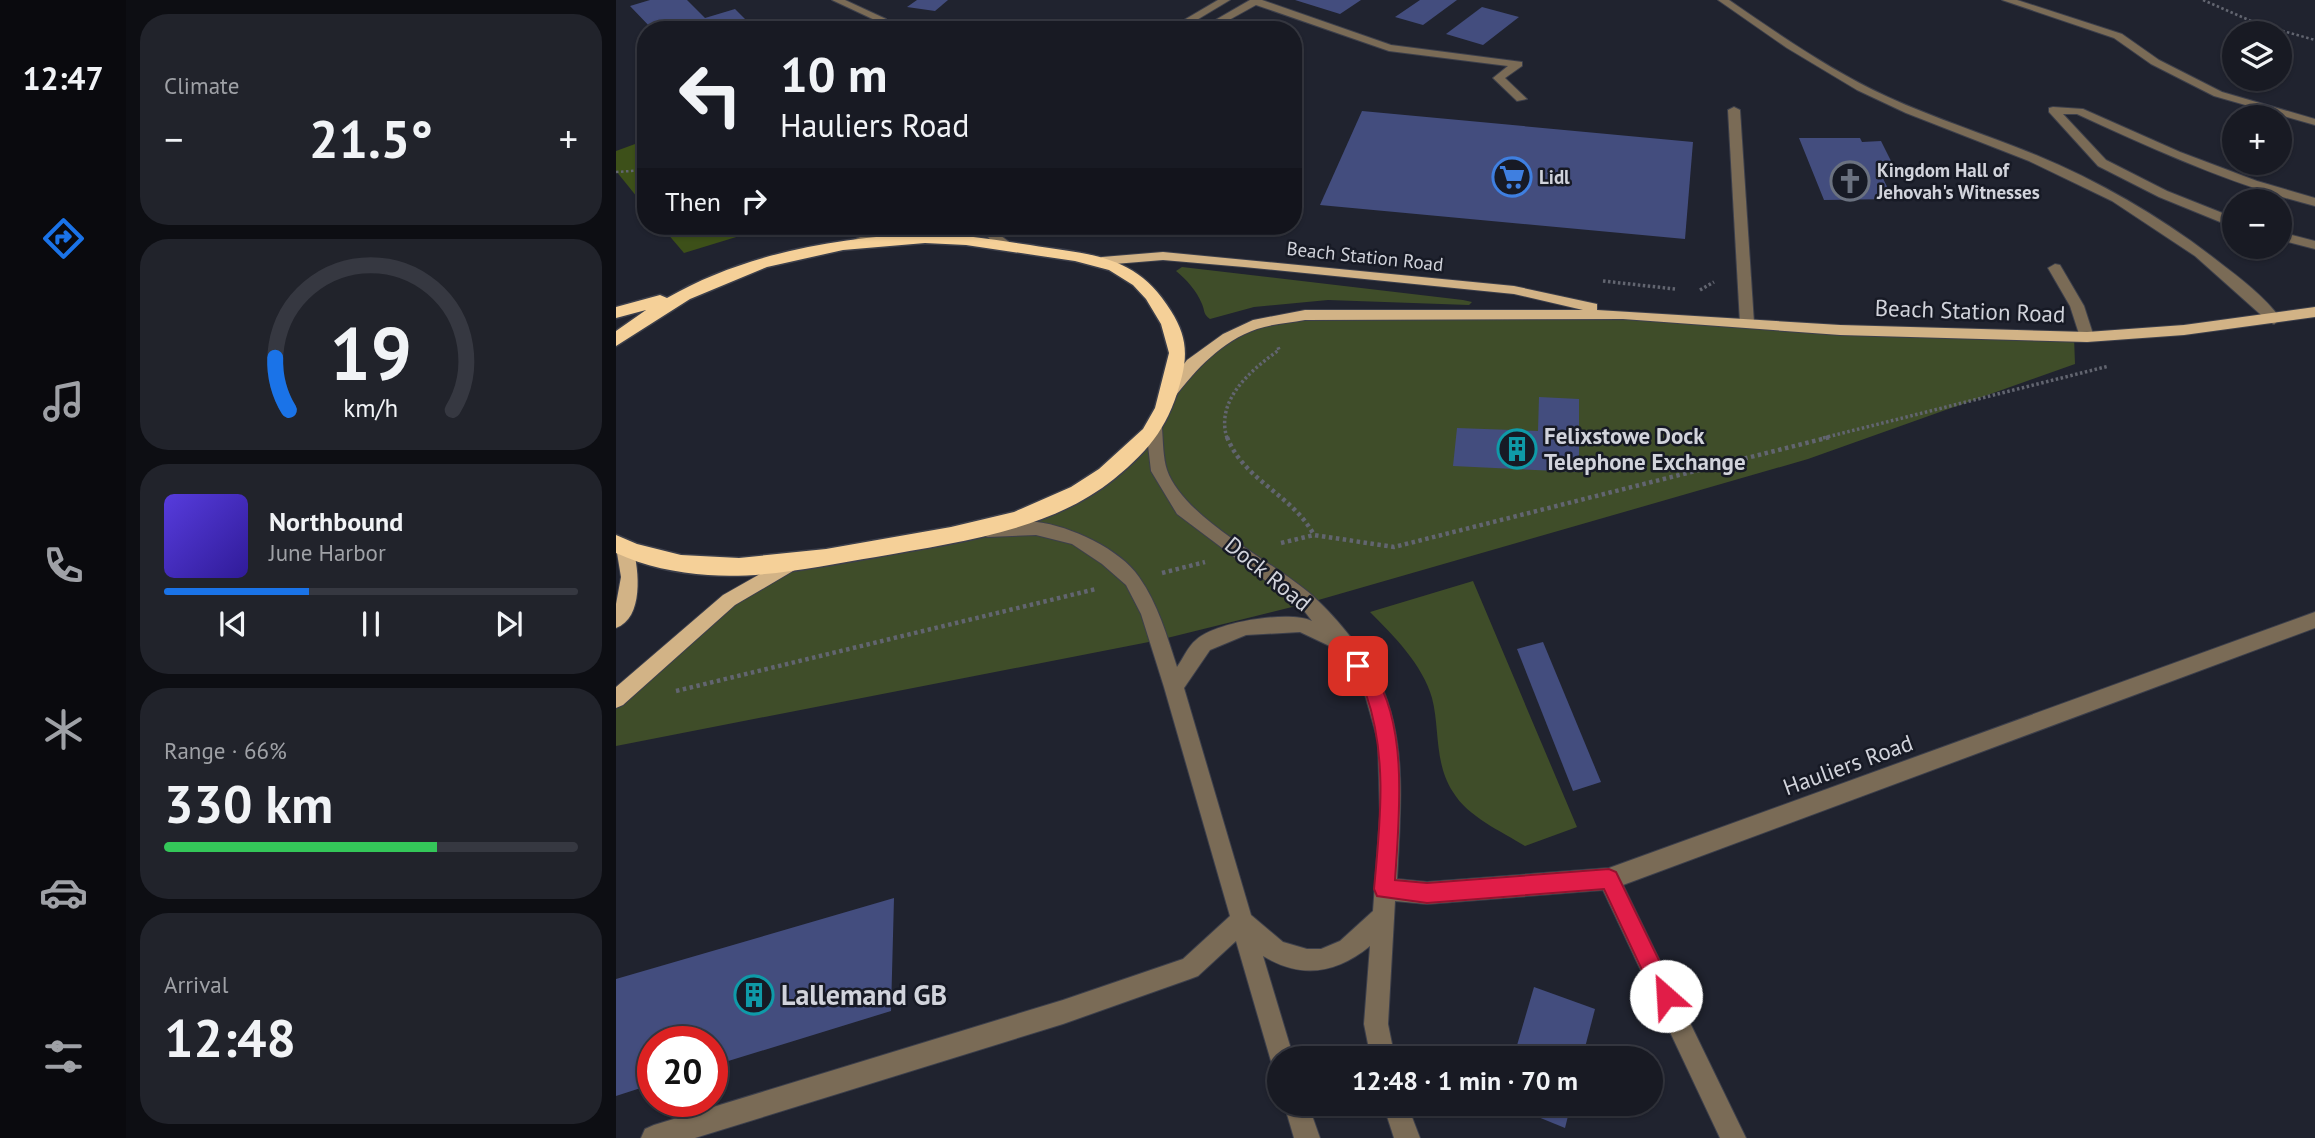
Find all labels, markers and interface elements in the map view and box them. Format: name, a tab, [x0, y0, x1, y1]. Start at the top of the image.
map controls	[2222, 21, 2292, 259]
button: layers	[2222, 21, 2292, 91]
text: 10 m	[780, 42, 887, 106]
icon: left	[665, 49, 756, 140]
text: 12:47	[22, 57, 104, 99]
text: Climate	[164, 71, 239, 100]
text: Hauliers Road	[780, 104, 969, 146]
text: 21.5°	[309, 105, 433, 172]
button: +	[2222, 105, 2292, 175]
text: −	[164, 114, 183, 163]
text: +	[559, 114, 578, 163]
supermarket icon: Lidl	[1491, 156, 1533, 198]
place label: Kingdom Hall of Jehovah's Witnesses	[1876, 158, 2040, 204]
church icon: Kingdom Hall of Jehovah's Witnesses	[1829, 160, 1871, 202]
place label: Lidl	[1539, 165, 1570, 189]
icon: right	[735, 182, 773, 220]
text: Then	[665, 185, 721, 218]
button: −	[2222, 189, 2292, 259]
icon: directions	[39, 214, 88, 263]
street label: Beach Station Road	[1285, 236, 1445, 276]
street label: Beach Station Road	[1874, 293, 2066, 328]
text: 19	[330, 307, 412, 401]
icon: music	[39, 377, 88, 426]
text: km/h	[344, 392, 398, 424]
place label: Felixstowe Dock Telephone Exchange	[1544, 421, 1746, 476]
building icon: Felixstowe Dock Telephone Exchange	[1496, 428, 1538, 470]
text: Northbound	[269, 505, 403, 538]
street label: Dock Road	[1219, 530, 1317, 617]
text: June Harbor	[269, 538, 386, 567]
icon: phone	[39, 541, 88, 590]
icon: previous	[214, 605, 252, 643]
icon: pause	[352, 605, 390, 643]
icon: next	[490, 605, 528, 643]
pin	[1328, 636, 1388, 696]
icon: arrive	[1339, 647, 1377, 685]
icon: climate	[39, 705, 88, 754]
street label: Hauliers Road	[1779, 728, 1917, 801]
text: Range · 66%	[164, 736, 287, 765]
text: 330 km	[164, 770, 333, 837]
icon: car	[39, 868, 88, 917]
position arrow	[1629, 959, 1703, 1033]
text: Arrival	[164, 970, 228, 999]
building icon: Lallemand GB	[733, 974, 775, 1016]
place label: Lallemand GB	[781, 976, 947, 1013]
text: 12:48	[164, 1004, 296, 1071]
speed limit sign: 20	[637, 1026, 728, 1117]
icon: filters	[39, 1032, 88, 1081]
text: 12:48 · 1 min · 70 m	[1352, 1064, 1578, 1097]

